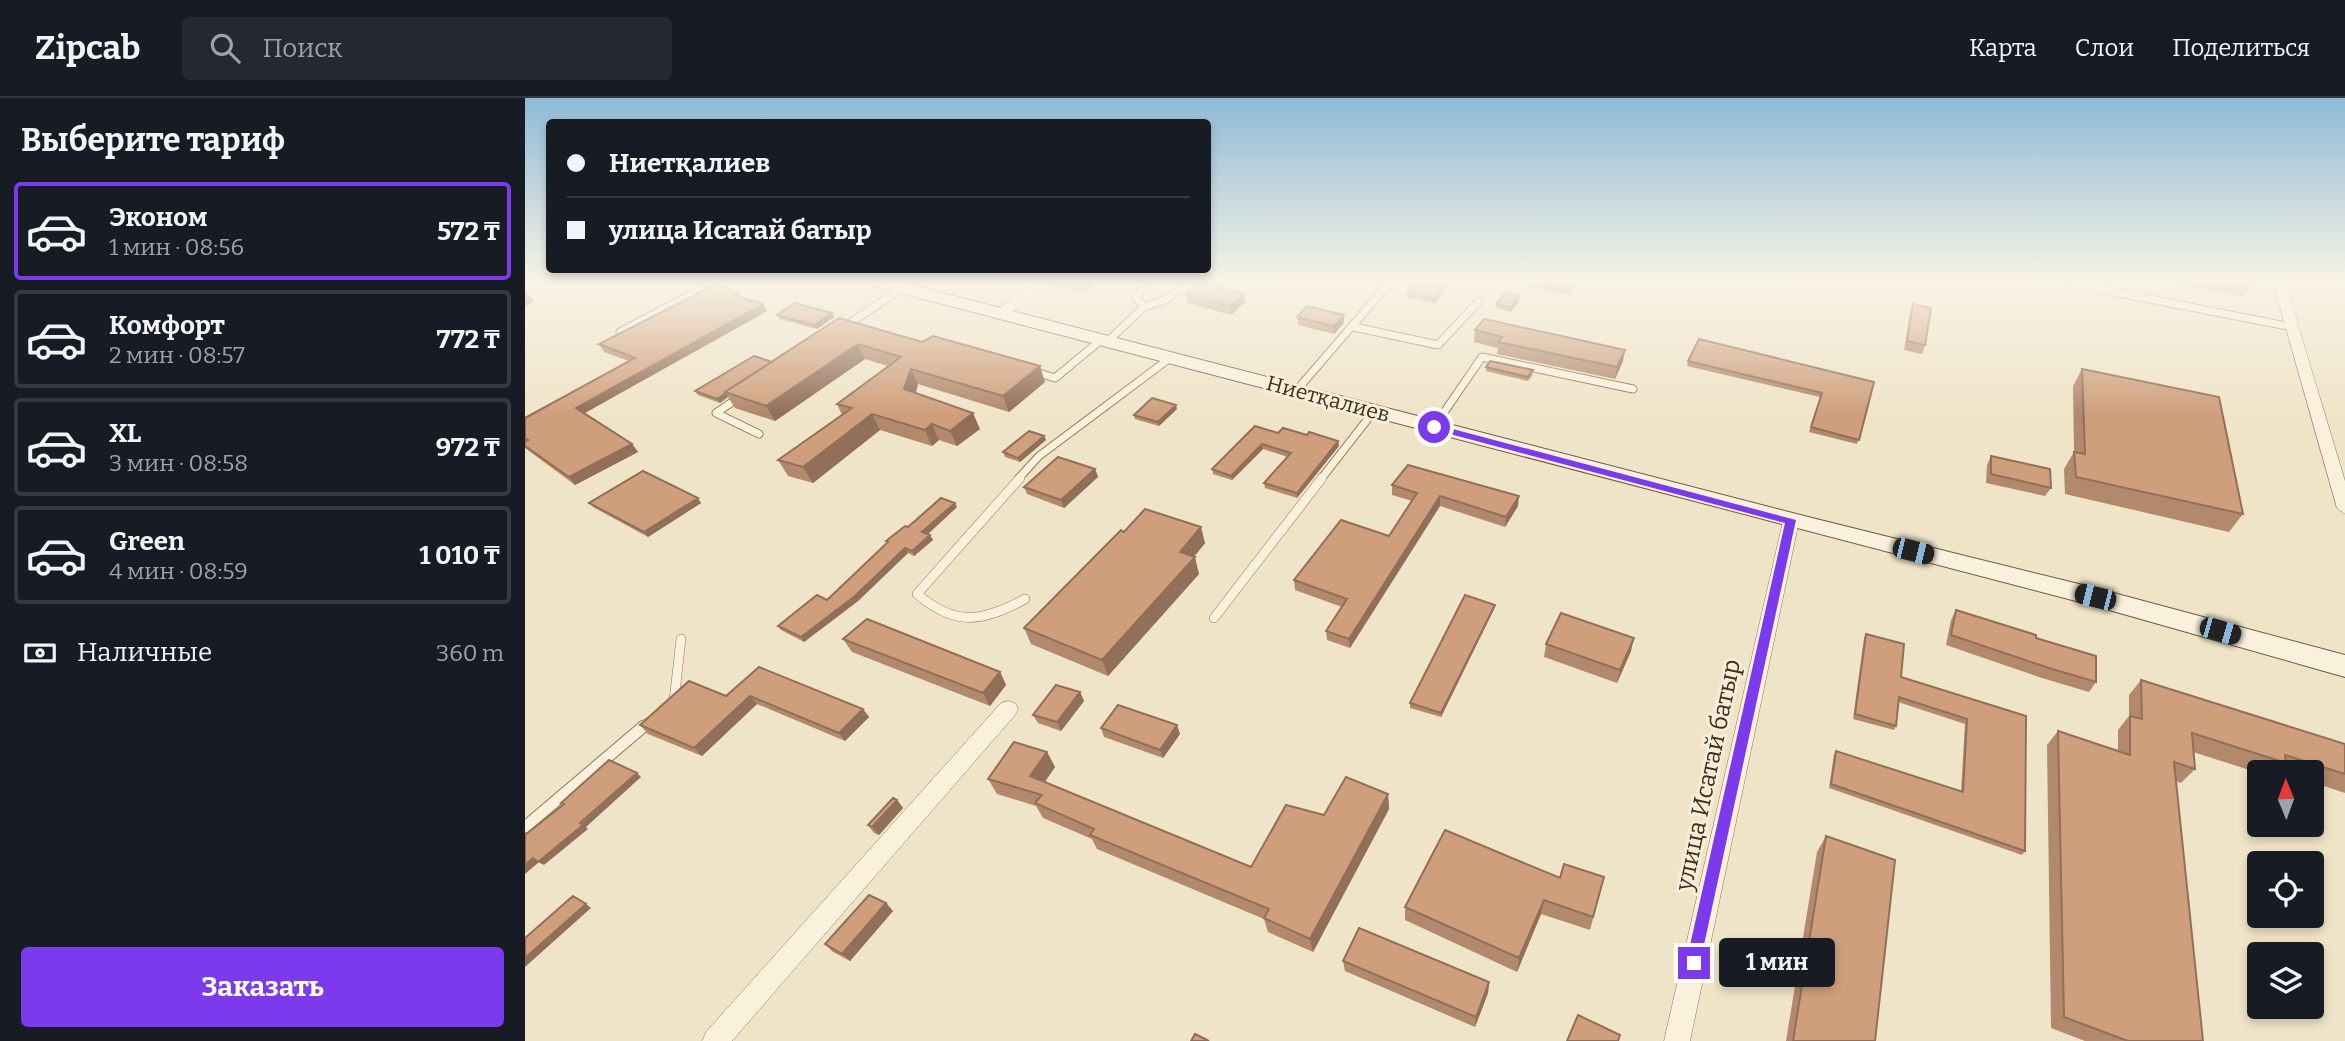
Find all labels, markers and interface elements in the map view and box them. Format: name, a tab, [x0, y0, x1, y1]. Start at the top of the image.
search box	[182, 17, 672, 80]
text: Zipcab	[35, 28, 140, 68]
icon: search	[206, 29, 244, 67]
text: Поиск	[262, 33, 343, 64]
text: Карта	[1969, 34, 2037, 62]
text: Слои	[2075, 34, 2134, 62]
text: Поделиться	[2172, 34, 2310, 62]
text: Выберите тариф	[21, 121, 285, 159]
text: Ниетқалиев	[609, 148, 770, 179]
icon: car	[25, 200, 88, 263]
text: Эконом	[109, 202, 208, 233]
text: улица Исатай батыр	[609, 215, 872, 246]
text: 572 ₸	[437, 216, 500, 247]
text: 1 мин · 08:56	[109, 233, 244, 261]
icon: car	[25, 308, 88, 371]
text: Комфорт	[109, 310, 225, 341]
text: 772 ₸	[436, 324, 500, 355]
text: 2 мин · 08:57	[109, 341, 245, 369]
street label: Ниетқалиев	[1263, 370, 1393, 428]
route start	[1418, 411, 1450, 443]
icon: car	[25, 416, 88, 479]
text: XL	[109, 418, 141, 449]
text: 972 ₸	[436, 432, 500, 463]
text: 3 мин · 08:58	[109, 449, 248, 477]
icon: car	[25, 524, 88, 587]
text: Green	[109, 526, 185, 557]
car	[1891, 536, 1936, 566]
text: 1 010 ₸	[419, 540, 500, 571]
text: 4 мин · 08:59	[109, 557, 248, 585]
car	[2073, 582, 2118, 612]
car	[2197, 615, 2244, 647]
icon: cash	[21, 634, 59, 672]
text: Наличные	[77, 637, 212, 668]
text: 360 m	[436, 639, 504, 667]
street label: улица Исатай батыр	[1670, 657, 1746, 894]
north arrow	[2247, 760, 2324, 836]
map controls	[2247, 760, 2324, 1019]
button: locate	[2247, 851, 2324, 928]
callout: 1 мин	[1719, 938, 1834, 988]
button: layers	[2247, 942, 2324, 1019]
button: Заказать	[21, 947, 504, 1027]
route end	[1678, 947, 1710, 979]
text: 1 мин	[1746, 948, 1808, 976]

